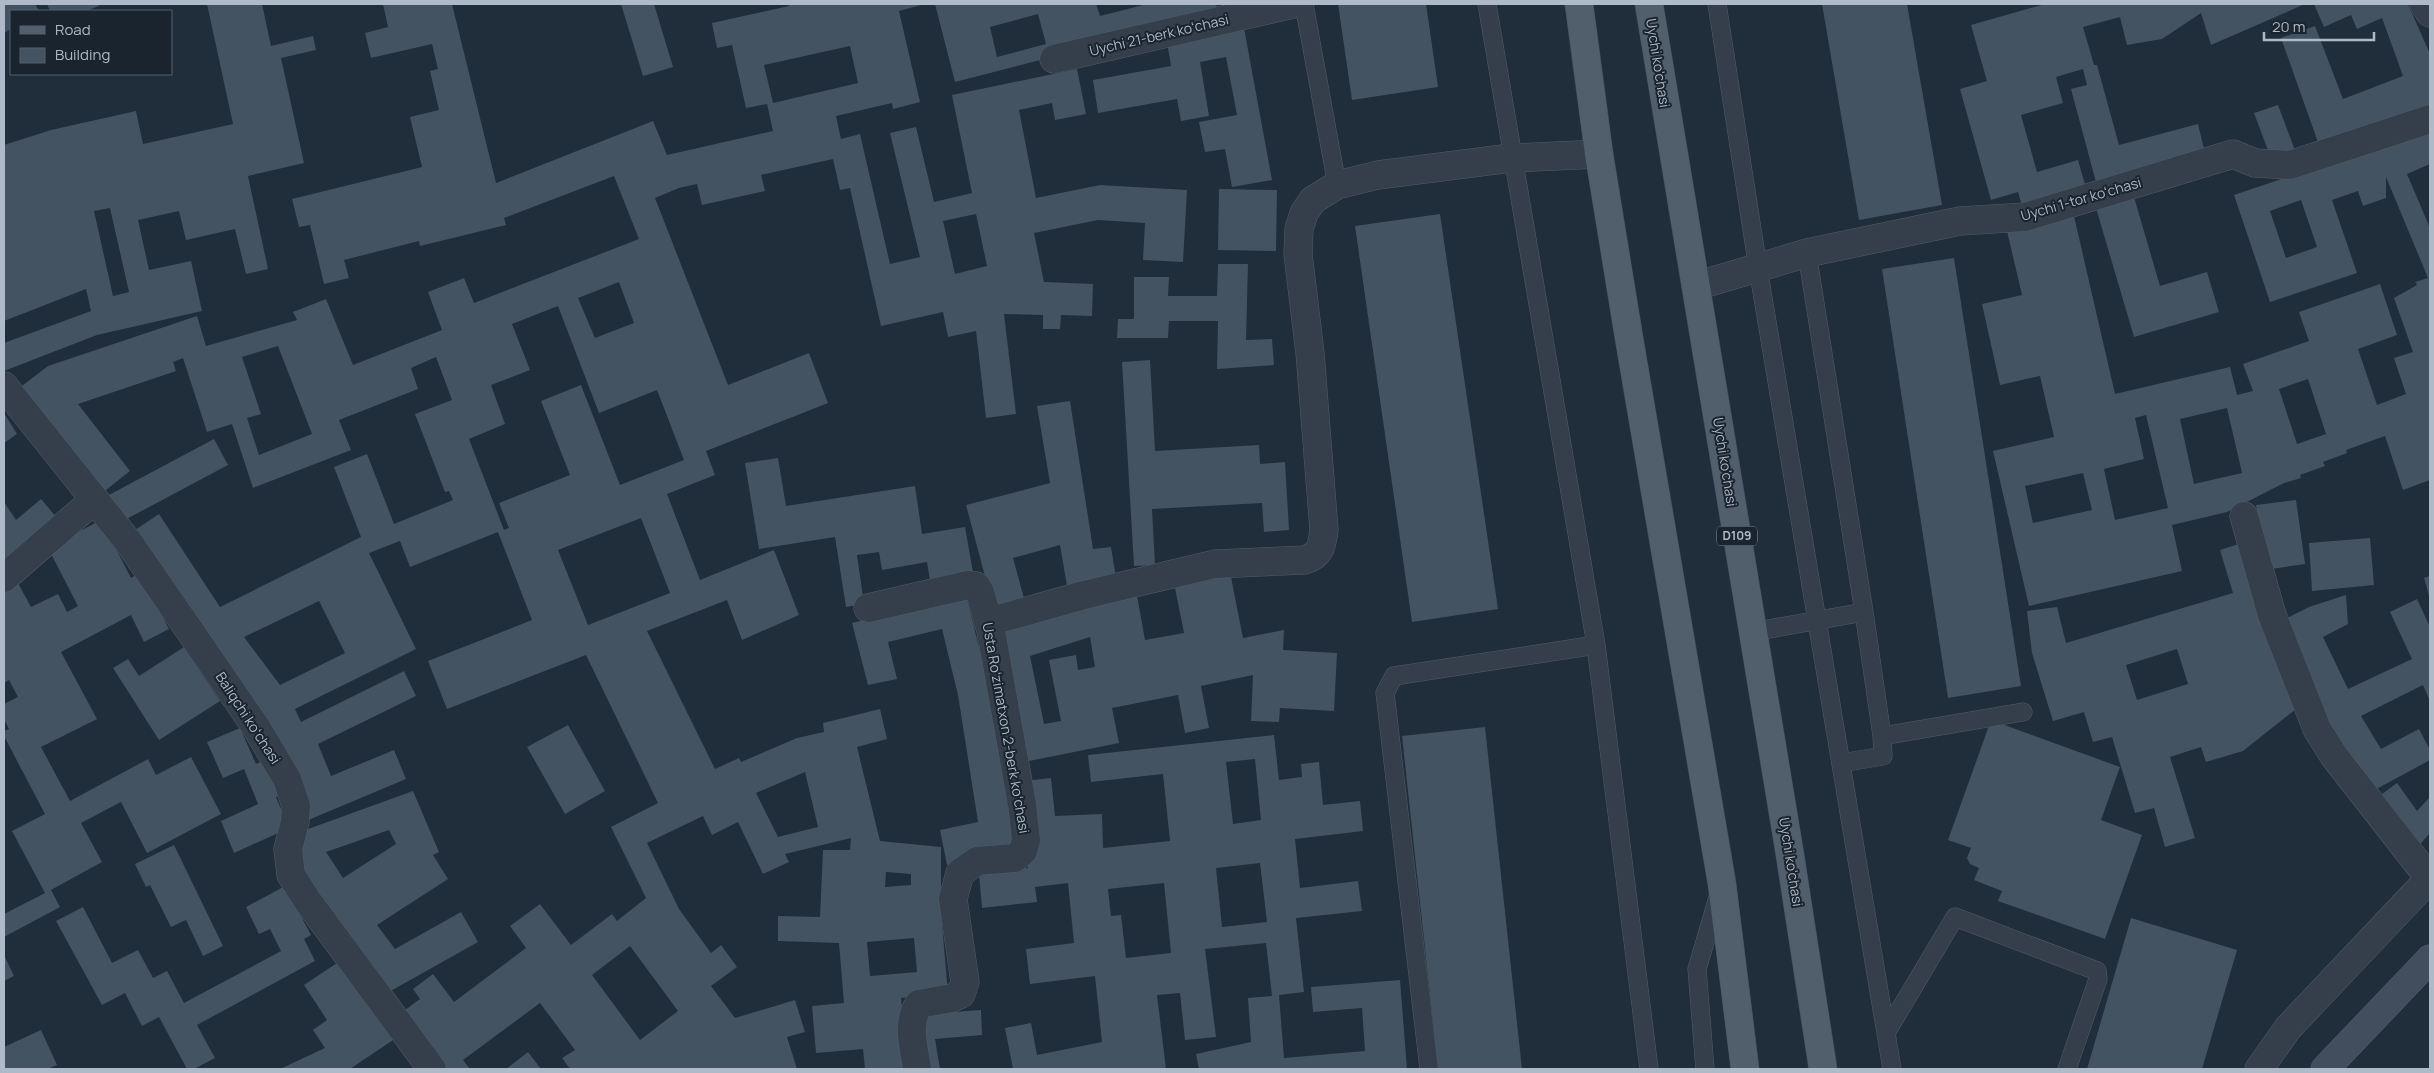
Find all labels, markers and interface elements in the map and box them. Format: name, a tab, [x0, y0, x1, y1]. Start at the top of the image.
street label: Uychi 21-berk koʻchasi	[1087, 9, 1230, 60]
legend	[10, 10, 172, 75]
scale bar	[2264, 10, 2374, 42]
text: 20 m	[2272, 16, 2305, 37]
street label: Uychi ko'chasi	[1642, 17, 1675, 109]
text: Road	[55, 19, 91, 40]
text: Building	[55, 44, 110, 65]
street label: Uychi 1-tor koʻchasi	[2018, 172, 2143, 225]
street label: Uychi ko'chasi	[1709, 416, 1742, 508]
road number: D109	[1717, 526, 1757, 546]
street label: Usta Roʻzimatxon 2-berk koʻchasi	[979, 621, 1034, 835]
street label: Baliqchi koʻchasi	[212, 668, 285, 767]
street label: Uychi ko'chasi	[1775, 816, 1808, 908]

